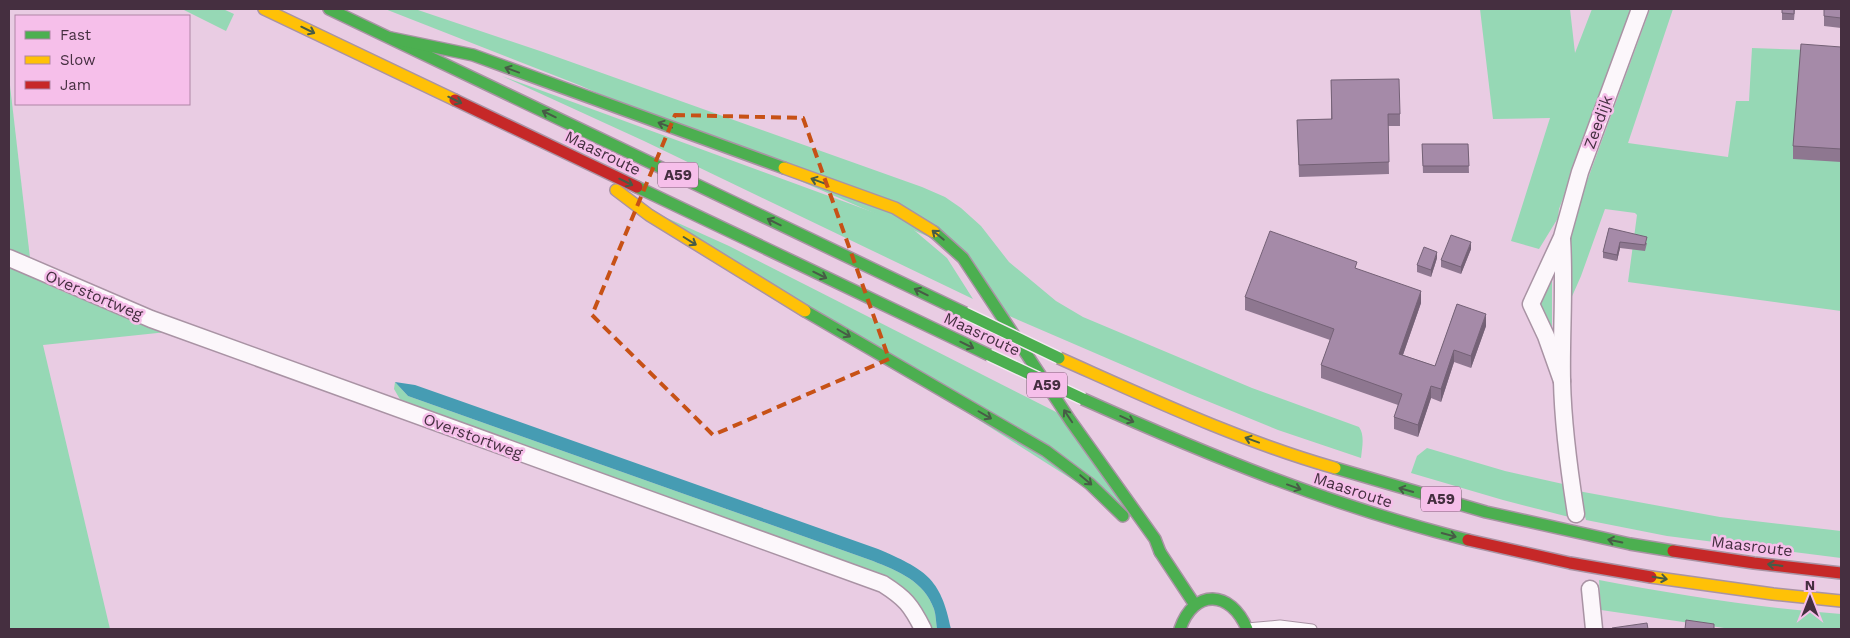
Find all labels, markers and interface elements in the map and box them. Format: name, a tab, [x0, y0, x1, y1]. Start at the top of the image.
legend	[15, 15, 190, 105]
text: Fast	[60, 26, 92, 44]
one-way arrow	[300, 26, 315, 35]
text: Slow	[60, 51, 96, 69]
one-way arrow	[505, 65, 520, 74]
text: Jam	[60, 76, 91, 94]
street label: Zeedijk	[1580, 93, 1616, 151]
one-way arrow	[447, 96, 462, 105]
one-way arrow	[542, 108, 557, 118]
one-way arrow	[658, 120, 673, 129]
street label: Maasroute	[562, 127, 644, 179]
road number: A59	[658, 162, 698, 188]
one-way arrow	[810, 175, 826, 185]
one-way arrow	[618, 178, 633, 187]
one-way arrow	[767, 216, 782, 226]
one-way arrow	[932, 229, 945, 240]
one-way arrow	[683, 235, 697, 246]
street label: Overstortweg	[42, 266, 146, 324]
one-way arrow	[812, 271, 827, 280]
one-way arrow	[914, 286, 929, 296]
street label: Maasroute	[941, 308, 1023, 360]
one-way arrow	[837, 329, 851, 339]
one-way arrow	[959, 341, 974, 350]
road number: A59	[1027, 372, 1067, 398]
street label: Overstortweg	[421, 409, 526, 463]
one-way arrow	[1063, 409, 1073, 423]
one-way arrow	[977, 410, 992, 420]
one-way arrow	[1119, 415, 1134, 424]
one-way arrow	[1244, 435, 1260, 444]
street label: Maasroute	[1311, 468, 1395, 512]
one-way arrow	[1079, 474, 1092, 485]
one-way arrow	[1286, 483, 1301, 492]
one-way arrow	[1399, 484, 1415, 494]
road number: A59	[1421, 486, 1461, 512]
one-way arrow	[1441, 530, 1457, 540]
street label: Maasroute	[1710, 532, 1794, 560]
one-way arrow	[1607, 536, 1623, 545]
one-way arrow	[1768, 560, 1784, 570]
north arrow	[1785, 573, 1835, 623]
one-way arrow	[1651, 574, 1667, 584]
text: N	[1805, 577, 1815, 593]

